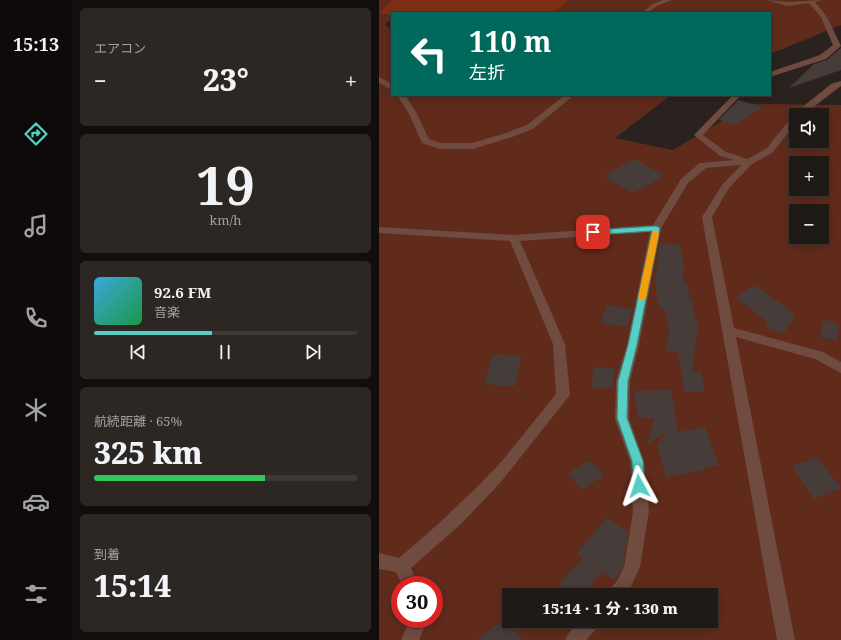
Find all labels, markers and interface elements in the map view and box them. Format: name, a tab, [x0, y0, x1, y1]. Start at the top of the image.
text: 110 m	[469, 22, 551, 60]
icon: left	[403, 28, 455, 80]
text: 15:13	[13, 32, 59, 56]
text: エアコン	[94, 39, 146, 57]
text: 23°	[203, 59, 249, 100]
text: 左折	[469, 60, 505, 84]
text: −	[94, 65, 107, 95]
text: +	[345, 65, 357, 95]
map controls	[789, 108, 829, 244]
button: sound	[789, 108, 829, 148]
icon: directions	[22, 120, 50, 148]
text: 19	[196, 149, 255, 220]
button: +	[789, 156, 829, 196]
button: −	[789, 204, 829, 244]
text: km/h	[210, 211, 241, 229]
icon: music	[22, 212, 50, 240]
pin	[576, 215, 610, 249]
icon: arrive	[582, 221, 604, 243]
text: 92.6 FM	[154, 282, 211, 302]
text: 音楽	[154, 303, 180, 321]
icon: phone	[22, 304, 50, 332]
icon: previous	[127, 341, 149, 363]
icon: pause	[214, 341, 236, 363]
icon: next	[302, 341, 324, 363]
icon: climate	[22, 396, 50, 424]
text: 航続距離 · 65%	[94, 412, 182, 430]
text: 325 km	[94, 432, 203, 473]
position arrow	[618, 465, 660, 507]
icon: car	[22, 488, 50, 516]
text: 到着	[94, 545, 120, 563]
text: 15:14	[94, 565, 171, 606]
speed limit sign: 30	[391, 576, 443, 628]
icon: filters	[22, 580, 50, 608]
text: 15:14 · 1 分 · 130 m	[542, 598, 678, 618]

